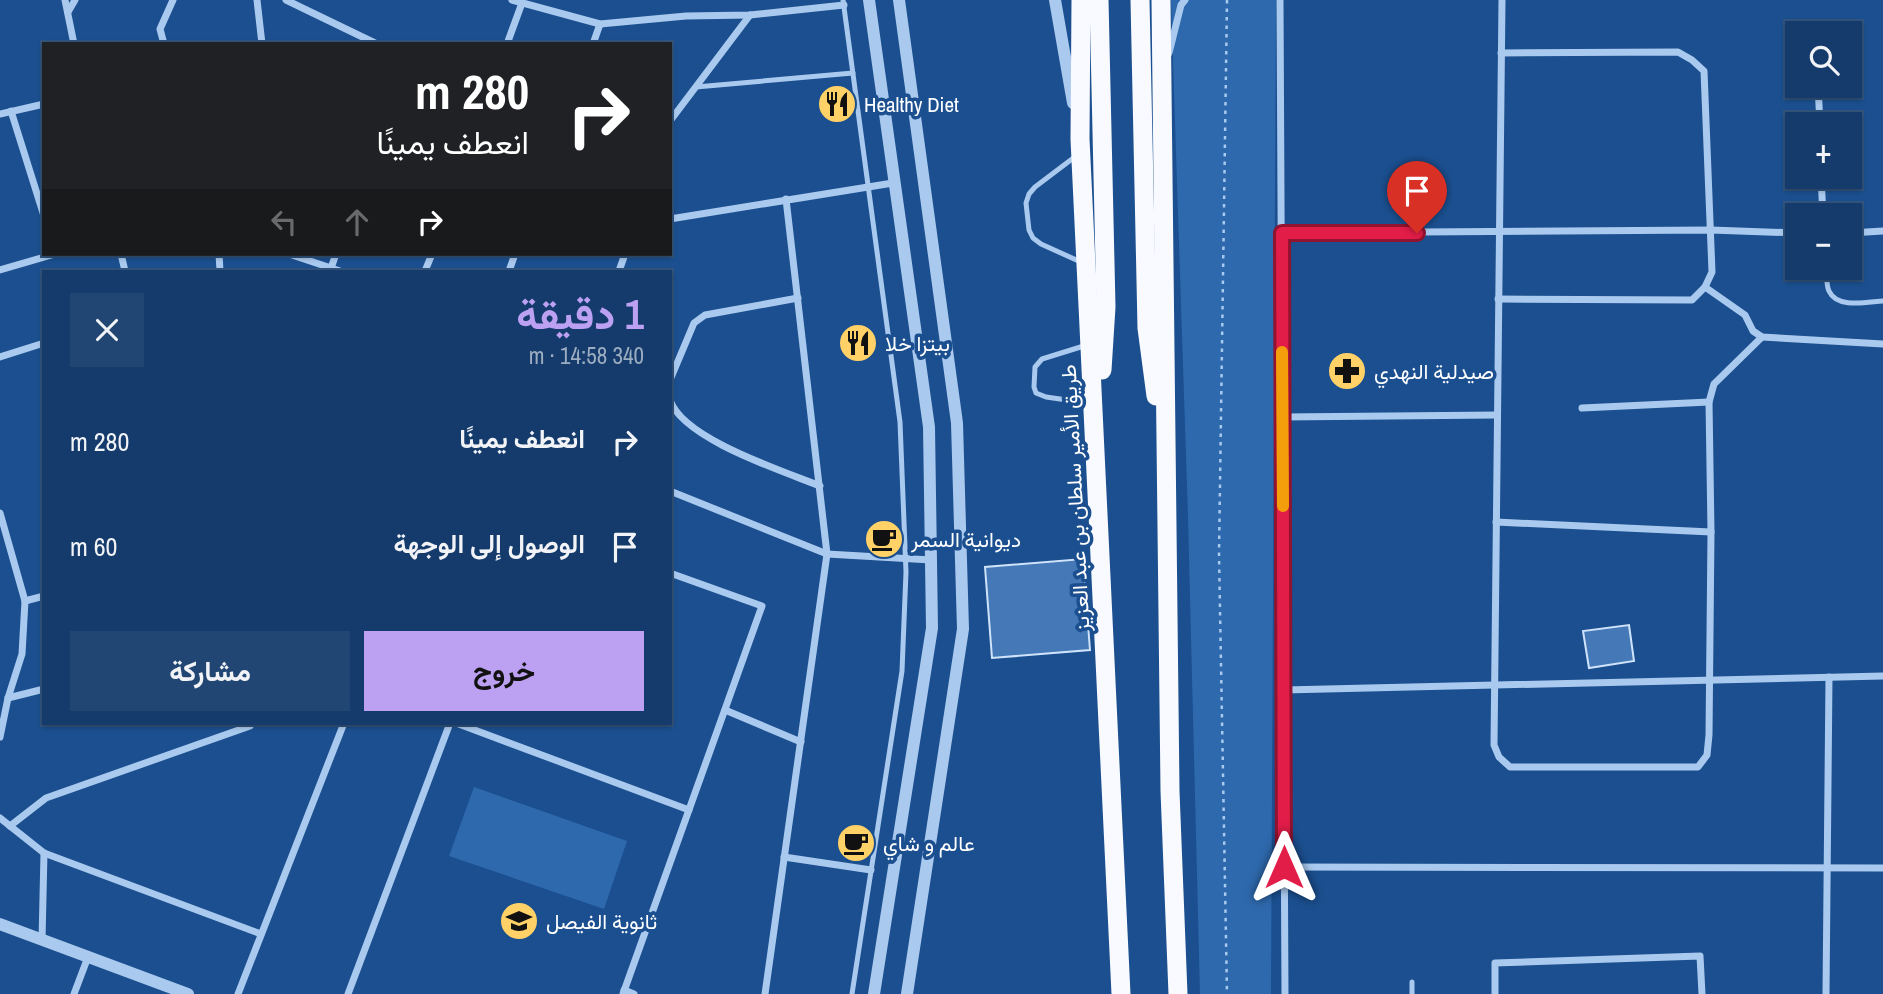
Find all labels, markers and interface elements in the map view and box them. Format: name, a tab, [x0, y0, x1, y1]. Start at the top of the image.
map controls	[1785, 21, 1862, 280]
button: search	[1785, 21, 1862, 98]
text: 280 m	[415, 58, 529, 124]
icon: right	[553, 70, 644, 161]
restaurant icon: Healthy Diet	[816, 83, 858, 125]
place label: Healthy Diet	[864, 90, 959, 119]
button: +	[1785, 112, 1862, 189]
text: انعطف يمينًا	[376, 121, 529, 164]
pin	[1387, 161, 1447, 233]
icon: arrive	[1398, 172, 1436, 210]
icon: left	[265, 203, 303, 241]
icon: ahead	[338, 203, 376, 241]
icon: right	[411, 203, 449, 241]
button: −	[1785, 203, 1862, 280]
text: 1 دقيقة	[516, 286, 644, 342]
button: close	[70, 293, 144, 367]
restaurant icon: بيتزا خلا	[837, 322, 879, 364]
place label: بيتزا خلا	[885, 329, 950, 358]
text: 340 m · 14:58	[529, 340, 644, 371]
pharmacy icon: صيدلية النهدي	[1326, 350, 1368, 392]
place label: صيدلية النهدي	[1374, 357, 1494, 389]
street label: طريق الأمير سلطان بن عبد العزيز	[1054, 364, 1097, 633]
text: انعطف يمينًا	[459, 421, 585, 456]
icon: right	[606, 423, 644, 461]
text: 280 m	[70, 424, 129, 459]
cafe icon: ديوانية السمر	[863, 518, 905, 560]
place label: ديوانية السمر	[910, 525, 1021, 554]
text: الوصول إلى الوجهة	[393, 526, 585, 561]
icon: arrive	[606, 528, 644, 566]
text: 60 m	[70, 529, 117, 564]
button: مشاركة	[70, 631, 350, 711]
button: خروج	[364, 631, 644, 711]
cafe icon: عالم و شاي	[835, 822, 877, 864]
place label: عالم و شاي	[883, 829, 975, 861]
position arrow	[1247, 830, 1321, 904]
school or university icon: ثانوية الفيصل	[498, 900, 540, 942]
place label: ثانوية الفيصل	[546, 907, 657, 936]

